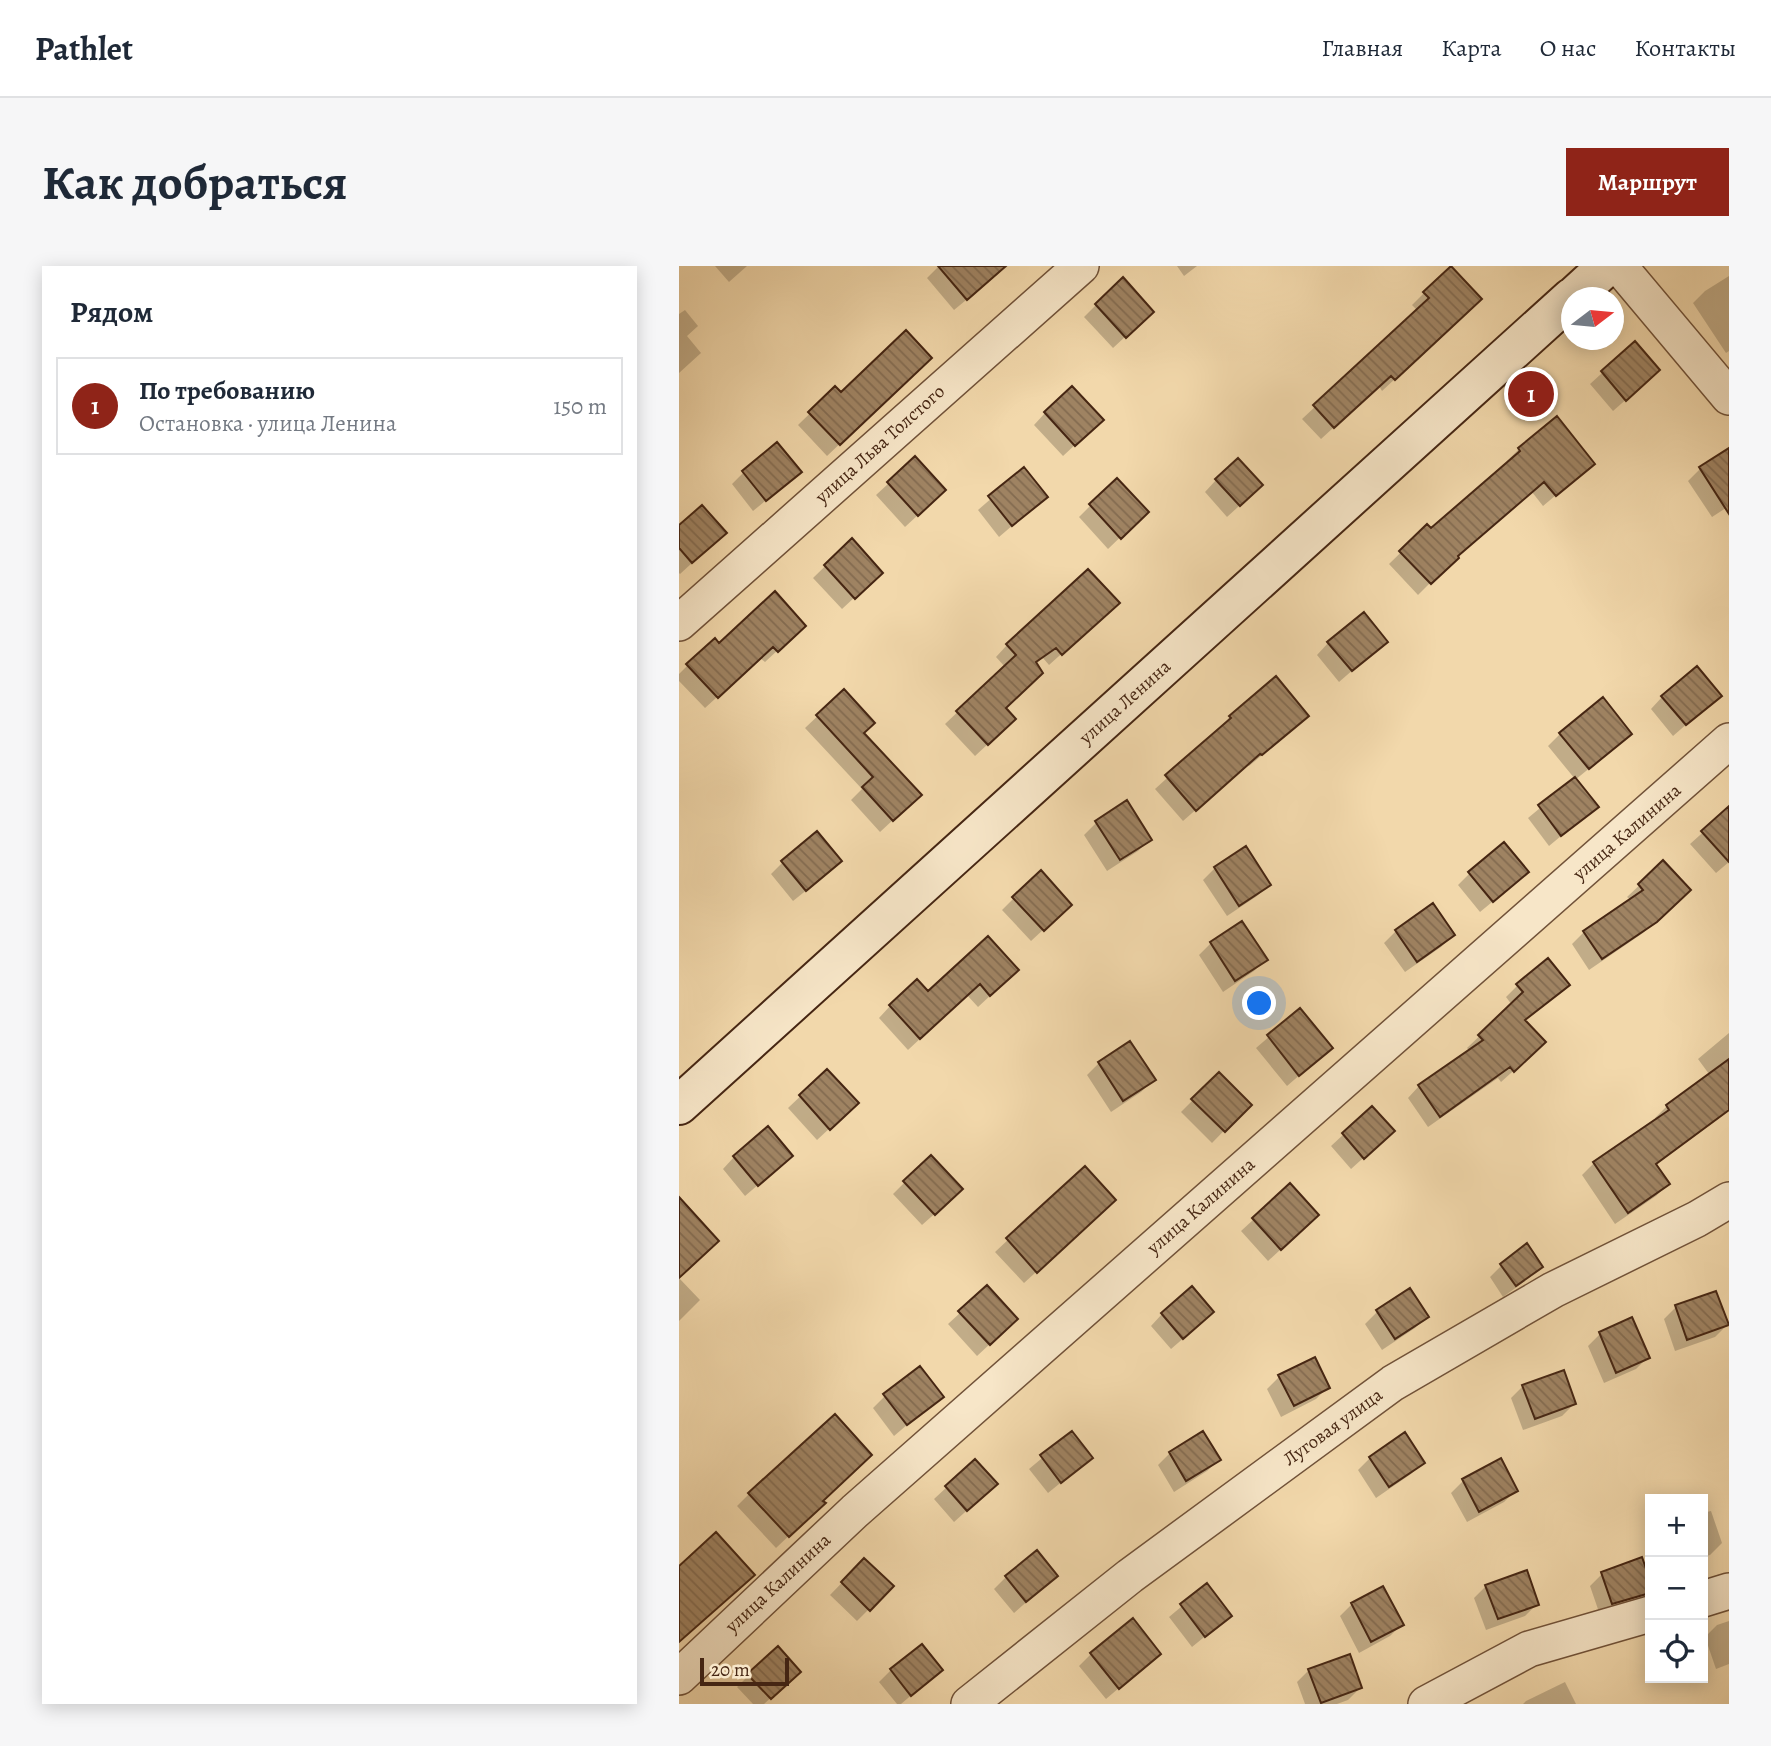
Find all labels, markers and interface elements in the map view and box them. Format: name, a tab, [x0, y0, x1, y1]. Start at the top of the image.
text: Pathlet	[35, 26, 133, 71]
text: Главная	[1322, 32, 1403, 64]
text: Карта	[1441, 32, 1502, 64]
text: О нас	[1540, 32, 1596, 64]
text: Контакты	[1634, 32, 1736, 64]
button: Маршрут	[1566, 148, 1729, 216]
text: Как добраться	[42, 149, 348, 216]
north arrow	[1561, 287, 1624, 350]
text: Рядом	[70, 292, 153, 332]
pin: 1	[1508, 368, 1554, 420]
text: По требованию	[139, 373, 315, 408]
street label: улица Льва Толстого	[809, 379, 951, 510]
text: 1	[91, 391, 99, 422]
text: 150 m	[553, 391, 607, 422]
text: Остановка · улица Ленина	[139, 408, 397, 439]
street label: улица Ленина	[1073, 654, 1177, 751]
street label: улица Калинина	[1567, 778, 1687, 887]
your location	[1242, 986, 1276, 1020]
street label: улица Калинина	[1141, 1152, 1261, 1261]
street label: Луговая улица	[1278, 1382, 1388, 1472]
map controls	[1645, 1494, 1708, 1683]
button: +	[1645, 1494, 1708, 1557]
street label: улица Калинина	[719, 1527, 837, 1639]
button: −	[1645, 1557, 1708, 1620]
button: locate	[1645, 1620, 1708, 1683]
scale bar	[700, 1655, 789, 1687]
text: 20 m	[711, 1657, 750, 1683]

